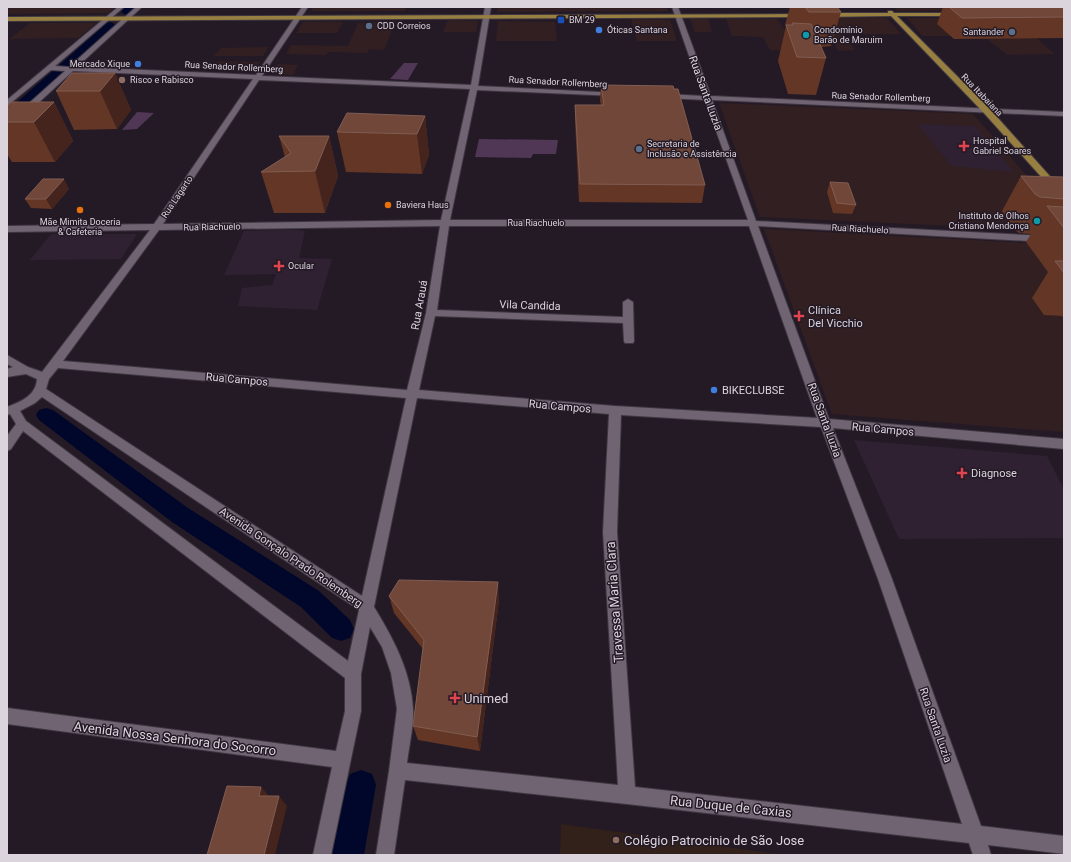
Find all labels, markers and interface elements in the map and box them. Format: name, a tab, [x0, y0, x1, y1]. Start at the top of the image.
marker: BM 29	[556, 15, 566, 25]
place label: BM 29	[569, 15, 595, 25]
marker: CDD Correios	[364, 21, 374, 31]
place label: CDD Correios	[377, 21, 431, 31]
place label: Óticas Santana	[607, 24, 668, 35]
marker: Óticas Santana	[594, 25, 604, 35]
place label: Condomínio Barão de Maruim	[814, 25, 883, 45]
place label: Santander	[963, 27, 1004, 37]
marker: Santander	[1007, 27, 1017, 37]
marker: Condomínio Barão de Maruim	[801, 30, 811, 40]
street label: Rua Santa Luzia	[686, 54, 725, 132]
place label: Mercado Xique	[70, 59, 130, 69]
marker: Mercado Xique	[133, 59, 143, 69]
street label: Rua Senador Rollemberg	[184, 59, 284, 75]
street label: Rua Itabaiana	[959, 72, 1005, 118]
street label: Rua Senador Rollemberg	[508, 74, 608, 90]
marker: Risco e Rabisco	[117, 75, 127, 85]
place label: Risco e Rabisco	[130, 75, 194, 85]
street label: Rua Senador Rollemberg	[832, 90, 930, 104]
place label: Hospital Gabriel Soares	[973, 136, 1032, 156]
place label: Secretaria de Inclusão e Assistência	[647, 139, 737, 159]
marker: Hospital Gabriel Soares	[958, 140, 970, 152]
marker: Secretaria de Inclusão e Assistência	[634, 144, 644, 154]
street label: Rua Lagarto	[159, 174, 195, 220]
marker: Baviera Haus	[383, 200, 393, 210]
place label: Baviera Haus	[396, 200, 449, 210]
marker: Mãe Mimita Doceria & Cafeteria	[75, 205, 85, 215]
place label: Instituto de Olhos Cristiano Mendonça	[949, 211, 1029, 231]
marker: Instituto de Olhos Cristiano Mendonça	[1032, 216, 1042, 226]
place label: Mãe Mimita Doceria & Cafeteria	[40, 217, 120, 237]
street label: Rua Riachuelo	[508, 218, 565, 228]
street label: Rua Riachuelo	[183, 222, 241, 232]
street label: Rua Riachuelo	[831, 223, 889, 235]
marker: Ocular	[273, 260, 285, 272]
place label: Ocular	[288, 261, 314, 271]
street label: Rua Arauá	[409, 279, 430, 331]
street label: Vila Candida	[499, 298, 561, 313]
place label: Clínica Del Vicchio	[808, 304, 863, 330]
marker: Clínica Del Vicchio	[793, 310, 805, 322]
street label: Rua Campos	[205, 370, 269, 389]
street label: Rua Santa Luzia	[805, 381, 844, 459]
place label: BIKECLUBSE	[722, 384, 785, 397]
marker: BIKECLUBSE	[709, 385, 719, 395]
street label: Rua Campos	[528, 397, 592, 416]
street label: Rua Campos	[851, 420, 915, 439]
marker: Diagnose	[956, 467, 968, 479]
place label: Diagnose	[971, 467, 1017, 480]
street label: Avenida Gonçalo Prado Rolemberg	[217, 505, 365, 610]
street label: Travessa Maria Clara	[603, 541, 626, 663]
street label: Rua Santa Luzia	[917, 686, 954, 764]
place label: Unimed	[464, 691, 508, 706]
marker: Unimed	[449, 692, 461, 704]
street label: Avenida Nossa Senhora do Socorro	[73, 719, 277, 758]
street label: Rua Duque de Caxias	[669, 793, 793, 820]
place label: Colégio Patrocinio de São Jose	[624, 833, 804, 848]
marker: Colégio Patrocinio de São Jose	[611, 835, 621, 845]

